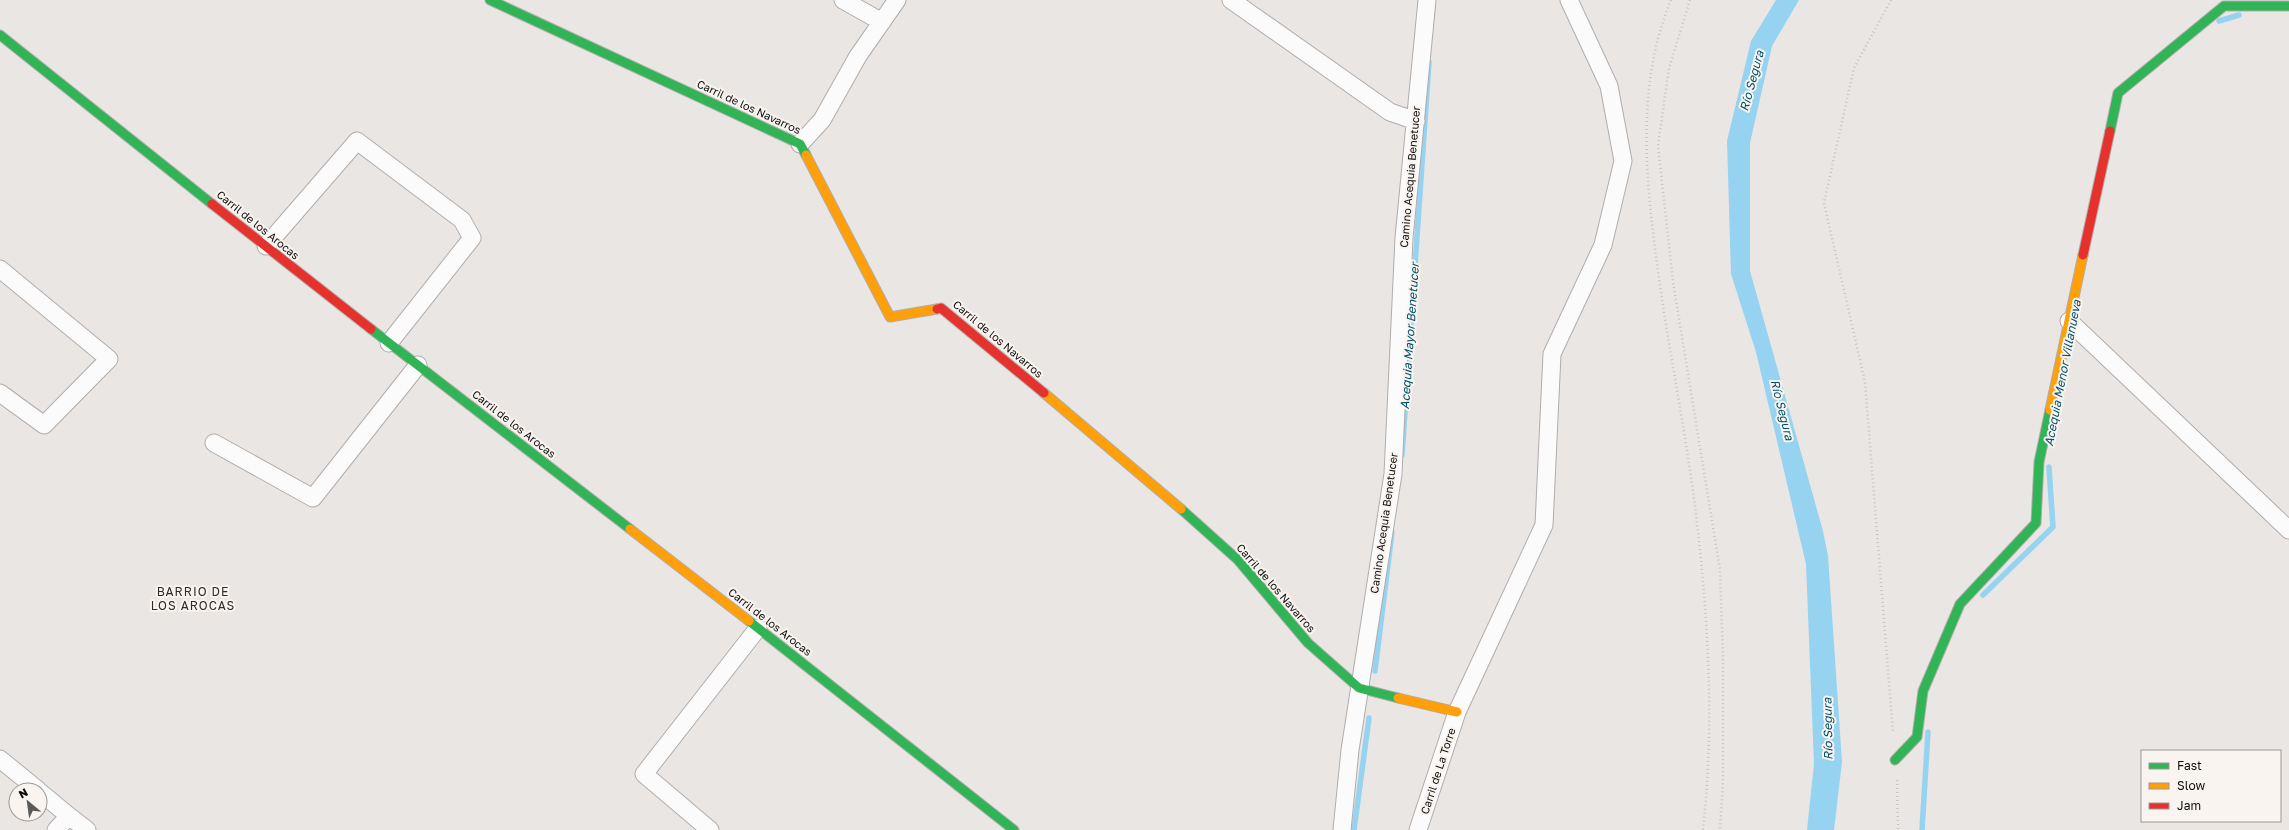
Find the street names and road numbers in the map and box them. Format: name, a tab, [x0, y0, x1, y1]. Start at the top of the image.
street label: Carril de los Navarros	[695, 77, 803, 136]
street label: Camino Acequia Benetucer	[1397, 105, 1422, 248]
street label: Carril de los Arocas	[215, 187, 302, 262]
street label: Carril de los Navarros	[951, 297, 1046, 380]
street label: Carril de los Arocas	[470, 387, 559, 460]
street label: Camino Acequia Benetucer	[1367, 451, 1400, 594]
street label: Carril de los Navarros	[1234, 541, 1319, 635]
street label: Carril de los Arocas	[726, 585, 815, 658]
street label: Carril de La Torre	[1417, 726, 1458, 816]

